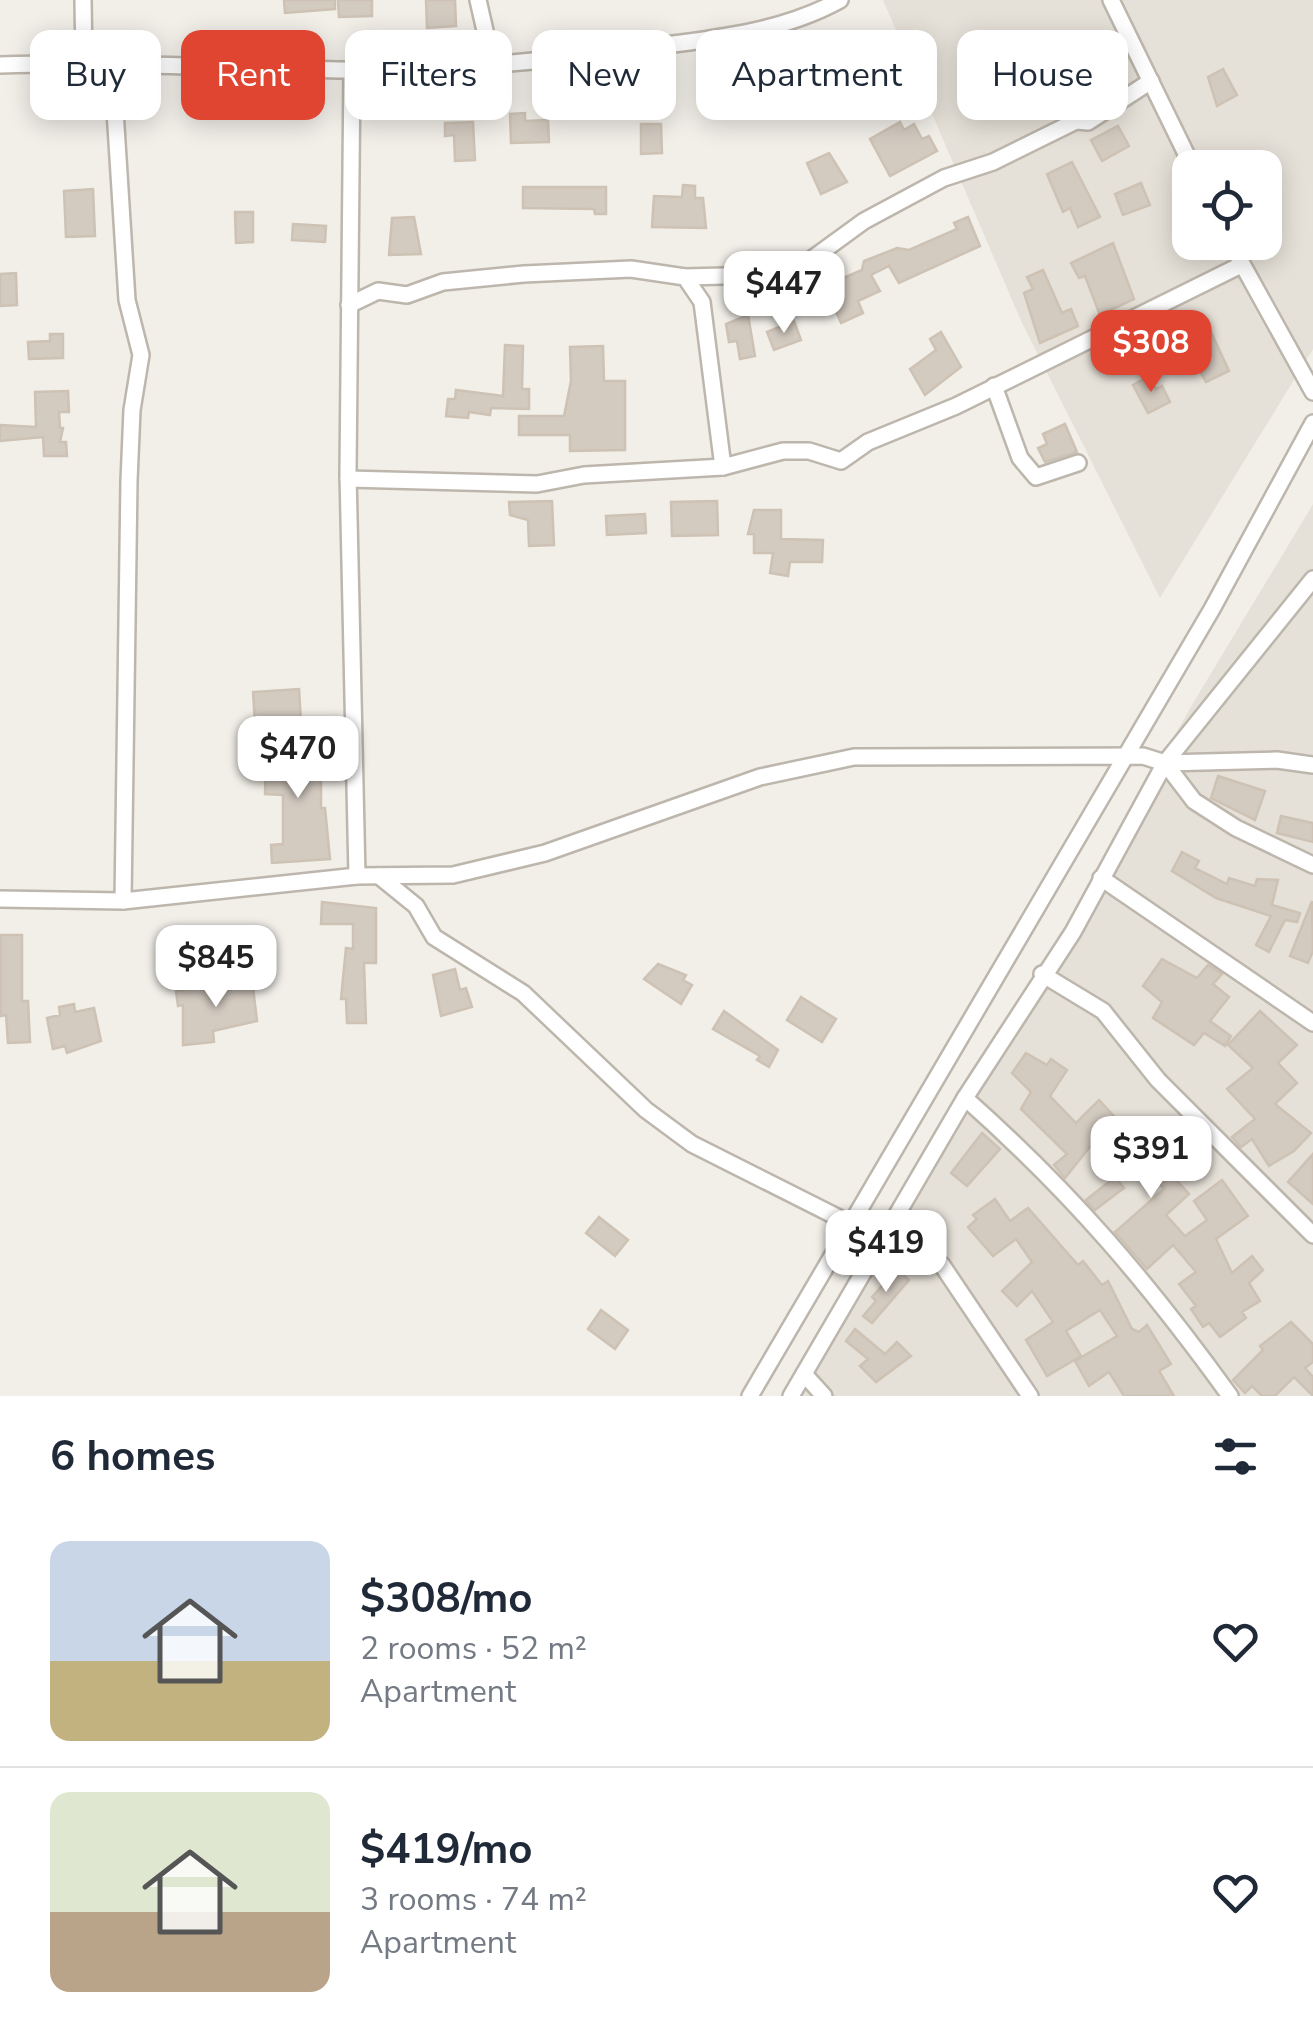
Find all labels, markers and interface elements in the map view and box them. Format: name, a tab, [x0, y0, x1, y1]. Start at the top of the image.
chip: Buy	[30, 30, 161, 120]
chip: Rent	[181, 30, 325, 120]
chip: Filters	[345, 30, 512, 120]
chip: New	[532, 30, 676, 120]
chip: Apartment	[696, 30, 937, 120]
chip: House	[957, 30, 1128, 120]
map controls	[1172, 150, 1282, 260]
button: locate	[1172, 150, 1282, 260]
pin: $447	[725, 251, 843, 336]
text: $447	[746, 262, 822, 305]
pin: $308	[1092, 310, 1210, 395]
text: $308	[1113, 321, 1189, 364]
pin: $470	[239, 716, 357, 801]
text: $470	[260, 727, 336, 770]
pin: $845	[157, 925, 275, 1010]
text: $845	[178, 936, 254, 979]
pin: $391	[1092, 1116, 1210, 1201]
text: $391	[1113, 1127, 1189, 1170]
pin: $419	[827, 1210, 945, 1295]
text: $419	[848, 1221, 924, 1264]
text: 6 homes	[50, 1428, 215, 1485]
icon: filters	[1208, 1429, 1263, 1484]
text: $308/mo	[360, 1570, 532, 1627]
icon: home	[130, 1581, 250, 1701]
icon: heart	[1208, 1614, 1263, 1669]
text: 2 rooms · 52 m²	[360, 1627, 587, 1670]
text: Apartment	[360, 1670, 516, 1713]
text: $419/mo	[360, 1821, 532, 1878]
icon: home	[130, 1832, 250, 1952]
icon: heart	[1208, 1865, 1263, 1920]
text: 3 rooms · 74 m²	[360, 1878, 587, 1921]
text: Apartment	[360, 1921, 516, 1964]

